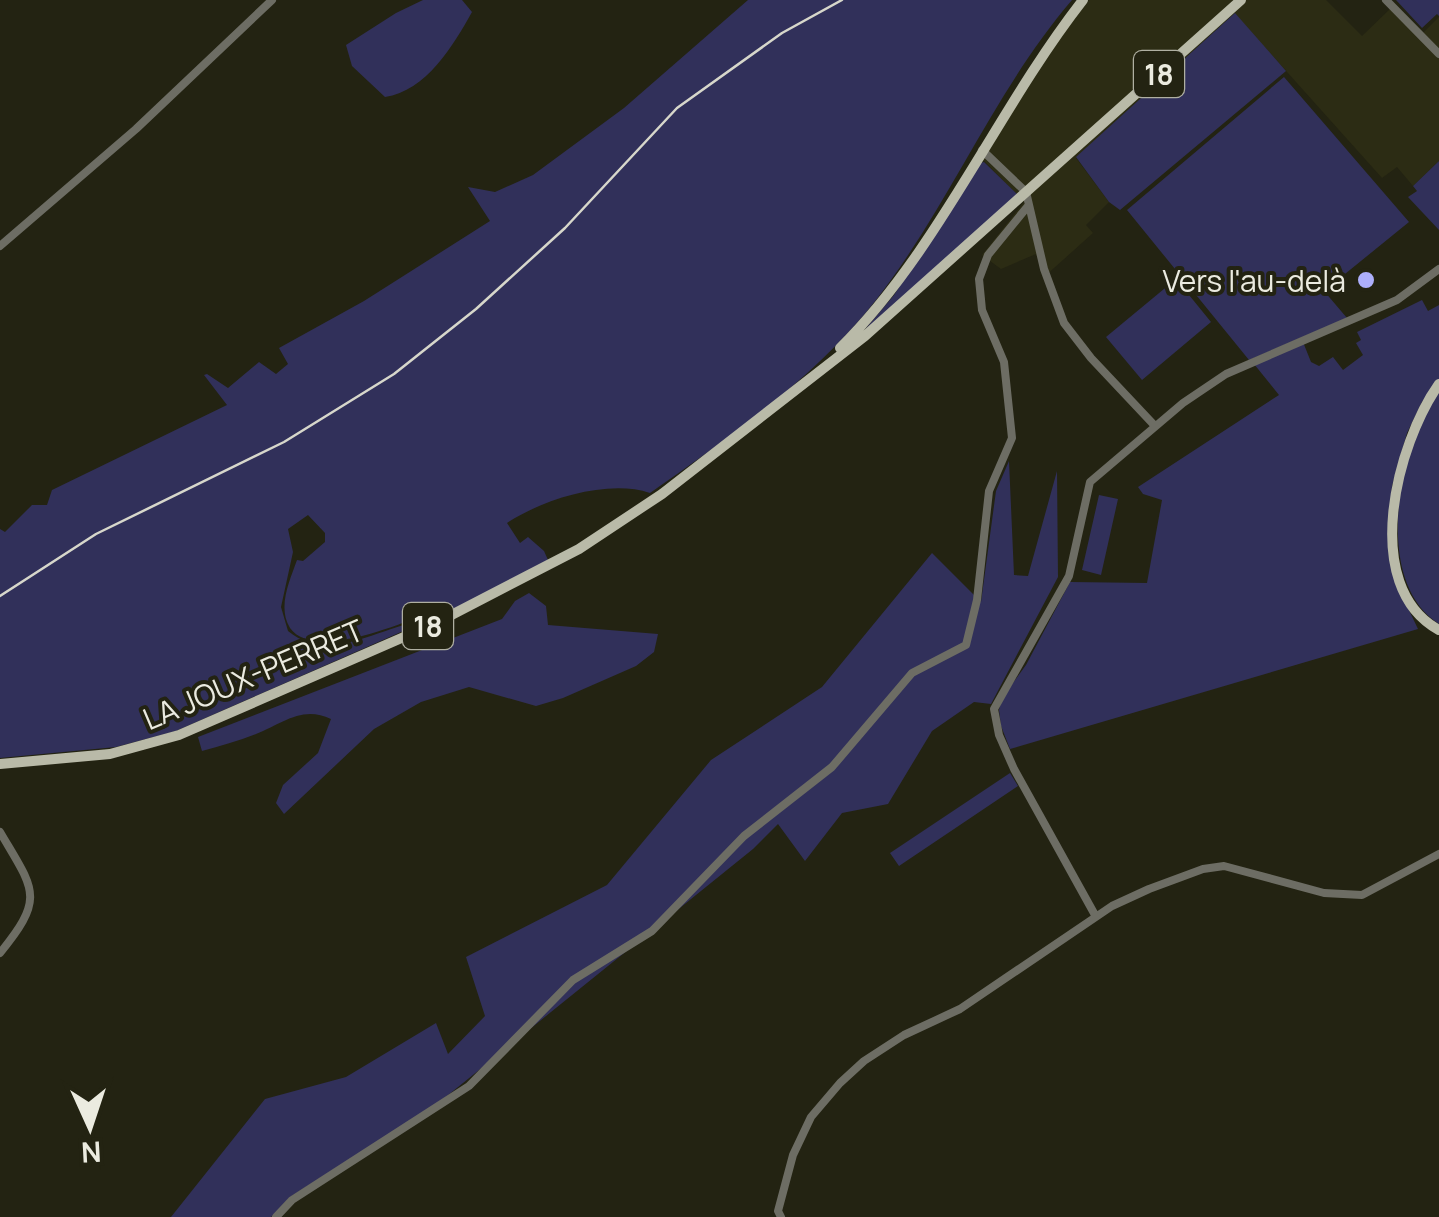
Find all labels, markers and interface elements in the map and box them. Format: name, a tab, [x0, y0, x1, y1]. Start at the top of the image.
road number: 18	[1134, 51, 1184, 97]
place label: Vers l'au-delà	[1163, 260, 1346, 301]
marker: Vers l'au-delà	[1355, 269, 1377, 291]
road number: 18	[403, 603, 453, 649]
street label: LA JOUX-PERRET	[136, 609, 370, 739]
north arrow	[40, 1077, 140, 1177]
text: N	[80, 1133, 102, 1172]

